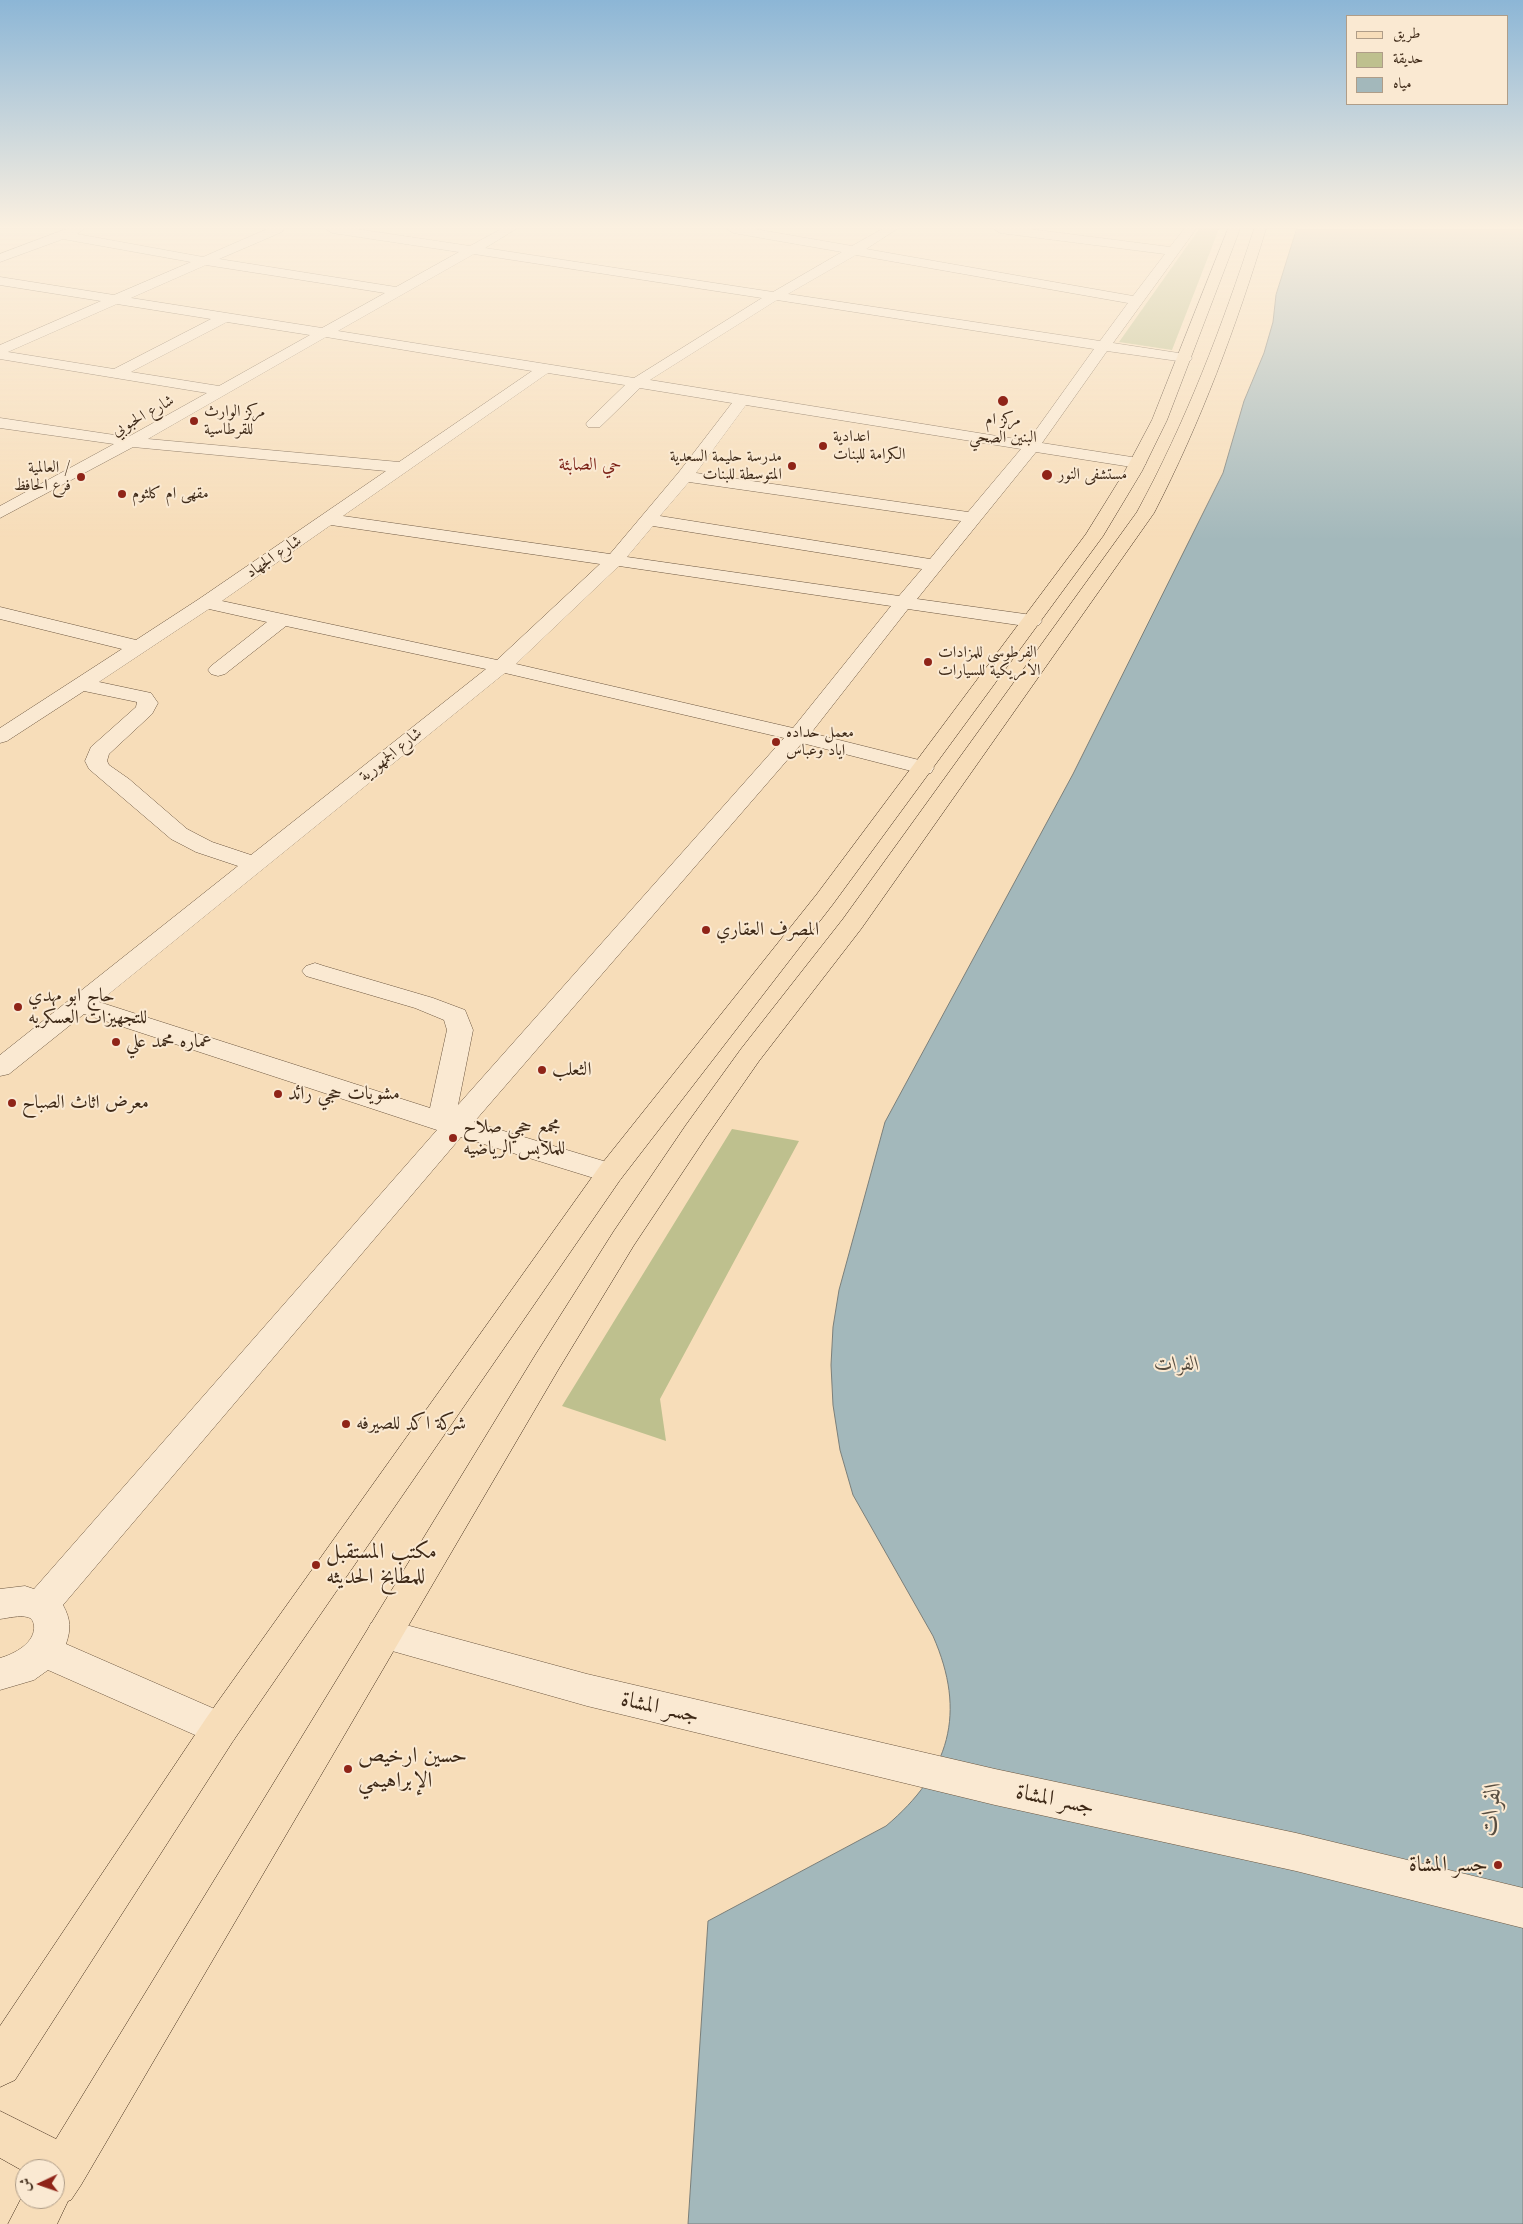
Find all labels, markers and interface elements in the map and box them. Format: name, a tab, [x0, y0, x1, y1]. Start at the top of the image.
legend	[1346, 15, 1508, 105]
text: طريق	[1393, 27, 1420, 42]
text: حديقة	[1393, 52, 1423, 67]
text: مياه	[1393, 77, 1411, 92]
street label: شارع الحبوبي	[108, 391, 178, 441]
marker: مركز ام البنين الصحي	[996, 394, 1010, 408]
place label: مركز الوارث للقرطاسية	[204, 402, 265, 440]
place label: مركز ام البنين الصحي	[969, 410, 1037, 448]
marker: مركز الوارث للقرطاسية	[188, 415, 200, 427]
place label: اعدادية الكرامة للبنات	[833, 427, 905, 465]
marker: اعدادية الكرامة للبنات	[817, 440, 829, 452]
place label: مدرسة حليمة السعدية المتوسطة للبنات	[670, 447, 782, 485]
district label: حي الصابئة	[558, 454, 622, 476]
place label: العالمية / فرع الحافظ	[14, 458, 71, 496]
marker: مدرسة حليمة السعدية المتوسطة للبنات	[786, 460, 798, 472]
place label: مستشفى النور	[1058, 465, 1127, 485]
marker: مستشفى النور	[1040, 468, 1054, 482]
marker: العالمية / فرع الحافظ	[75, 471, 87, 483]
place label: مقهى ام كلثوم	[132, 484, 209, 504]
marker: مقهى ام كلثوم	[116, 488, 128, 500]
street label: شارع الجهاد	[243, 531, 305, 583]
place label: الفرطوسي للمزادات الامريكية للسيارات	[938, 643, 1041, 681]
marker: الفرطوسي للمزادات الامريكية للسيارات	[922, 656, 934, 668]
place label: معمل حداده اياد وعباس	[786, 723, 854, 761]
street label: شارع الجمهورية	[356, 724, 426, 786]
marker: معمل حداده اياد وعباس	[770, 736, 782, 748]
place label: المصرف العقاري	[716, 919, 819, 941]
marker: المصرف العقاري	[700, 924, 712, 936]
place label: حاج ابو مهدي للتجهيزات العسكريه	[28, 985, 147, 1029]
marker: حاج ابو مهدي للتجهيزات العسكريه	[12, 1001, 24, 1013]
place label: عماره محمد علي	[126, 1031, 212, 1053]
marker: عماره محمد علي	[110, 1036, 122, 1048]
place label: الثعلب	[552, 1059, 592, 1081]
marker: الثعلب	[536, 1064, 548, 1076]
place label: مشويات حجي رائد	[288, 1083, 400, 1105]
marker: مشويات حجي رائد	[272, 1088, 284, 1100]
place label: معرض اثاث الصباح	[22, 1092, 149, 1114]
marker: معرض اثاث الصباح	[6, 1097, 18, 1109]
place label: مجمع حجي صلاح للملابس الرياضيه	[463, 1116, 565, 1160]
marker: مجمع حجي صلاح للملابس الرياضيه	[447, 1132, 459, 1144]
water label: الفرات	[1154, 1353, 1200, 1377]
place label: شركة اكد للصيرفه	[356, 1413, 466, 1435]
marker: شركة اكد للصيرفه	[340, 1418, 352, 1430]
place label: مكتب المستقبل للمطابخ الحديثه	[326, 1539, 437, 1590]
marker: مكتب المستقبل للمطابخ الحديثه	[310, 1559, 322, 1571]
street label: جسر المشاة	[618, 1686, 702, 1730]
place label: حسين ارخيص الإبراهيمي	[358, 1743, 467, 1794]
marker: حسين ارخيص الإبراهيمي	[342, 1763, 354, 1775]
street label: جسر المشاة	[1013, 1779, 1097, 1821]
water label: الفرات	[1475, 1781, 1509, 1837]
place label: جسر المشاة	[1409, 1852, 1488, 1878]
marker: جسر المشاة	[1492, 1859, 1504, 1871]
north arrow	[15, 2159, 65, 2209]
text: ش	[19, 2177, 33, 2192]

